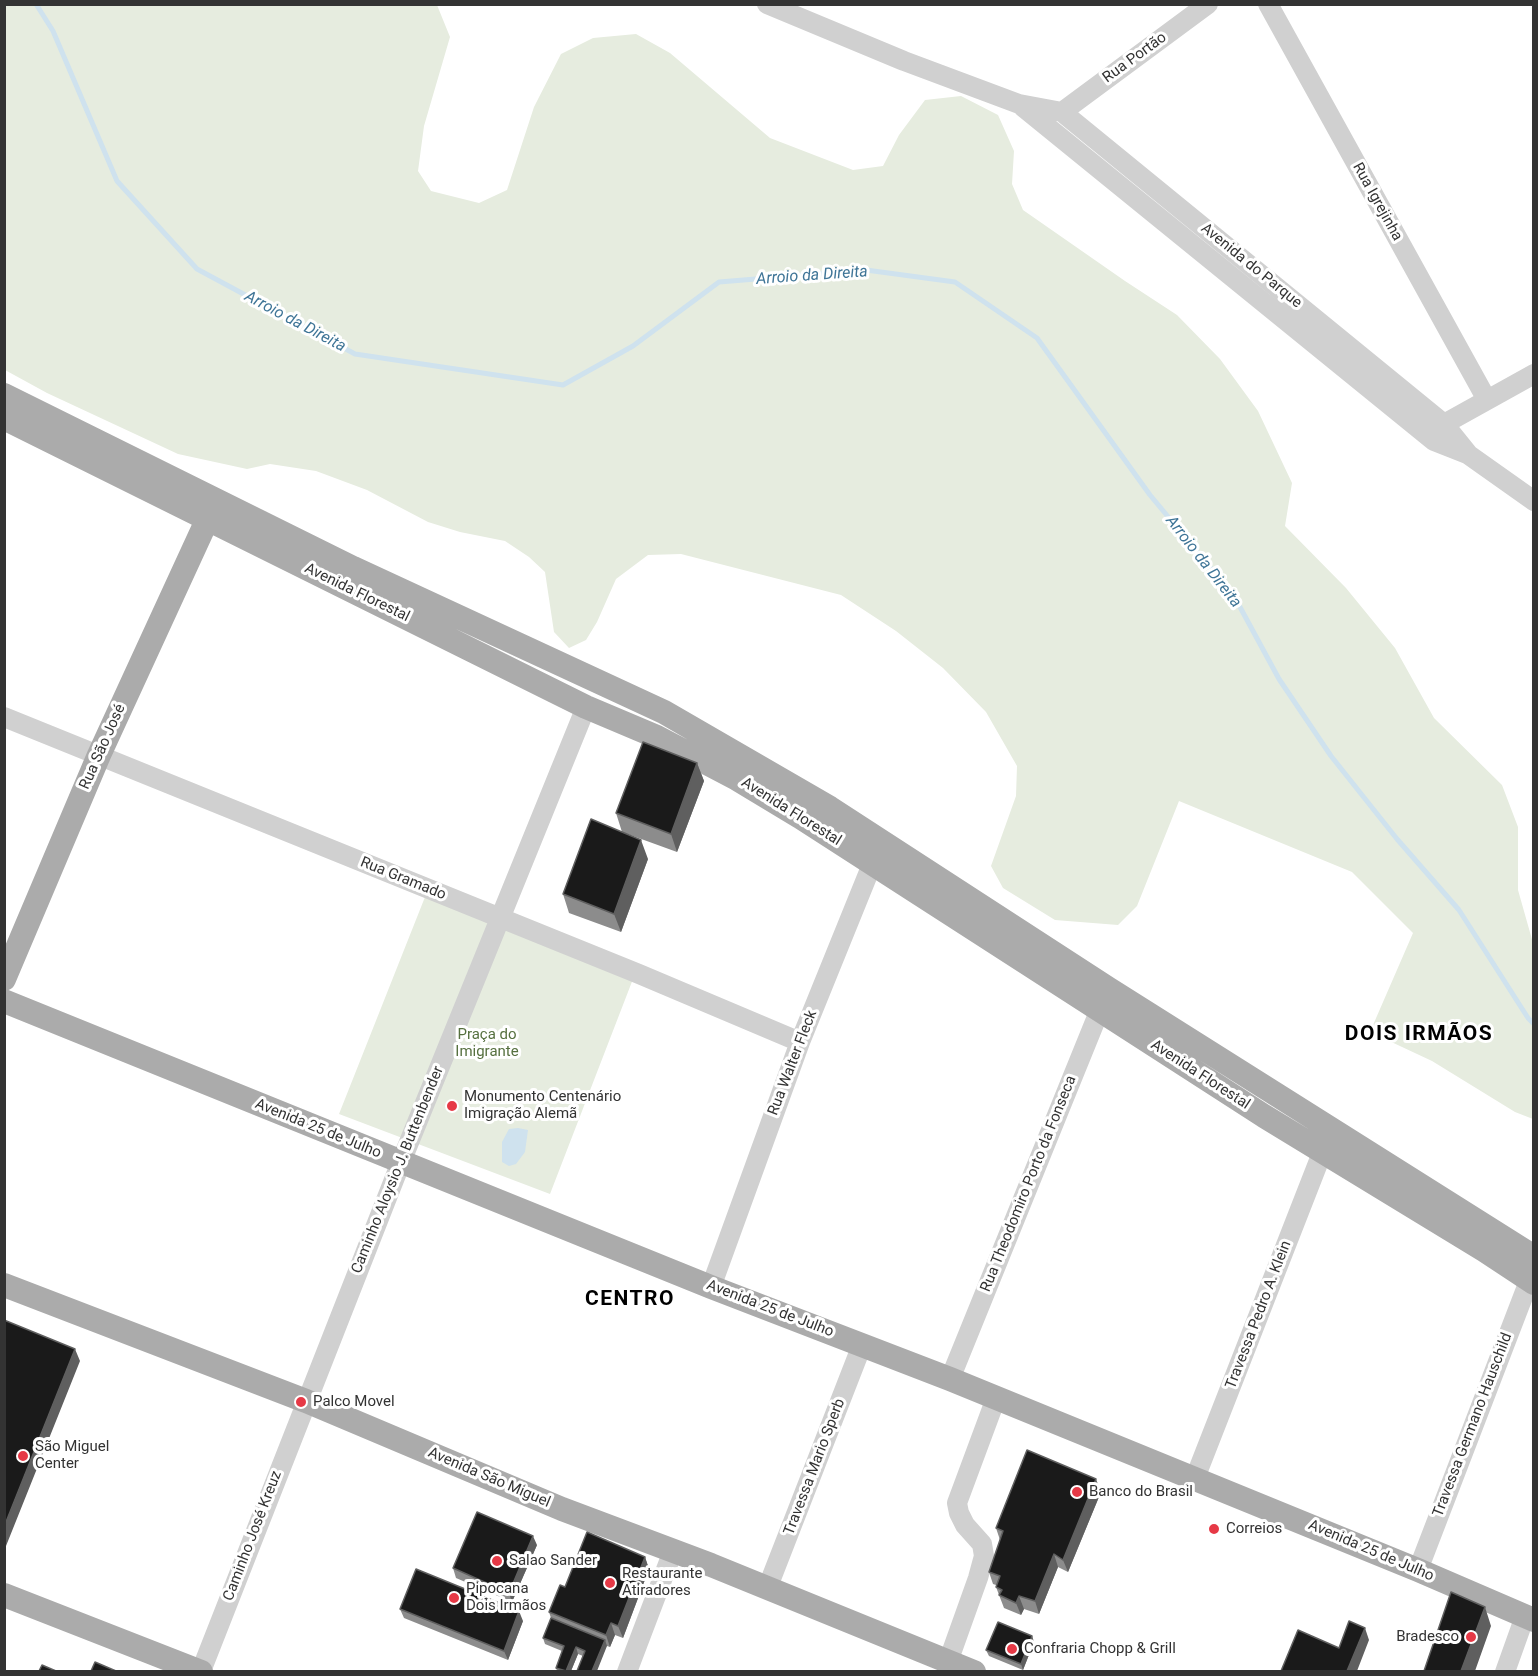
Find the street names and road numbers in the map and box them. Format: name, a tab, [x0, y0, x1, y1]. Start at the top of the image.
street label: Rua Portão	[1100, 29, 1170, 87]
street label: Rua Igrejinha	[1348, 160, 1406, 244]
street label: Avenida do Parque	[1197, 220, 1305, 312]
street label: Avenida Florestal	[302, 560, 412, 626]
street label: Rua São José	[76, 702, 130, 792]
street label: Avenida Florestal	[738, 774, 844, 850]
street label: Rua Gramado	[357, 854, 449, 904]
street label: Rua Walter Fleck	[765, 1008, 821, 1118]
street label: Avenida Florestal	[1147, 1036, 1253, 1114]
street label: Caminho Aloysio J. Buttenbender	[348, 1064, 448, 1276]
street label: Rua Theodomiro Porto da Fonseca	[977, 1073, 1081, 1295]
street label: Avenida 25 de Julho	[252, 1095, 384, 1163]
street label: Travessa Pedro A. Klein	[1222, 1238, 1296, 1392]
street label: Avenida 25 de Julho	[704, 1276, 836, 1342]
street label: Travessa Germano Hauschild	[1430, 1330, 1516, 1520]
street label: Travessa Mario Sperb	[781, 1396, 849, 1538]
street label: Avenida São Miguel	[425, 1444, 553, 1512]
street label: Caminho José Kreuz	[220, 1468, 286, 1604]
street label: Avenida 25 de Julho	[1306, 1516, 1436, 1586]

